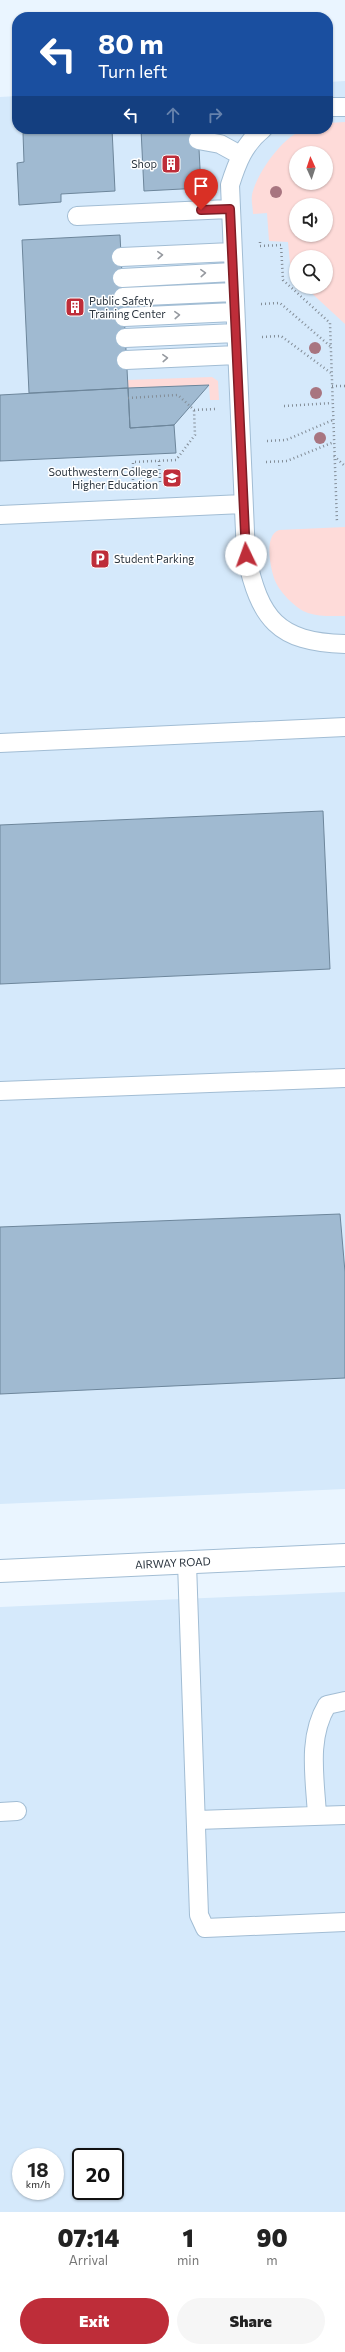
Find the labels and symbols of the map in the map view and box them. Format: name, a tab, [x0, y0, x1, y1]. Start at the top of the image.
north arrow	[289, 146, 333, 190]
building icon: Shop	[160, 153, 182, 175]
place label: Shop	[131, 157, 157, 170]
pin	[184, 169, 218, 210]
one-way arrow	[157, 251, 163, 259]
one-way arrow	[200, 269, 206, 278]
place label: Public Safety Training Center	[89, 294, 166, 320]
building icon: Public Safety Training Center	[64, 296, 86, 318]
one-way arrow	[174, 310, 180, 319]
one-way arrow	[162, 354, 168, 363]
place label: Southwestern College Higher Education	[49, 465, 158, 491]
school or university icon: Southwestern College Higher Education	[161, 467, 183, 489]
position arrow	[225, 534, 267, 576]
parking icon: Student Parking	[89, 548, 111, 570]
place label: Student Parking	[114, 552, 194, 565]
street label: AIRWAY ROAD	[135, 1554, 211, 1571]
speed limit sign: 20	[72, 2148, 124, 2200]

